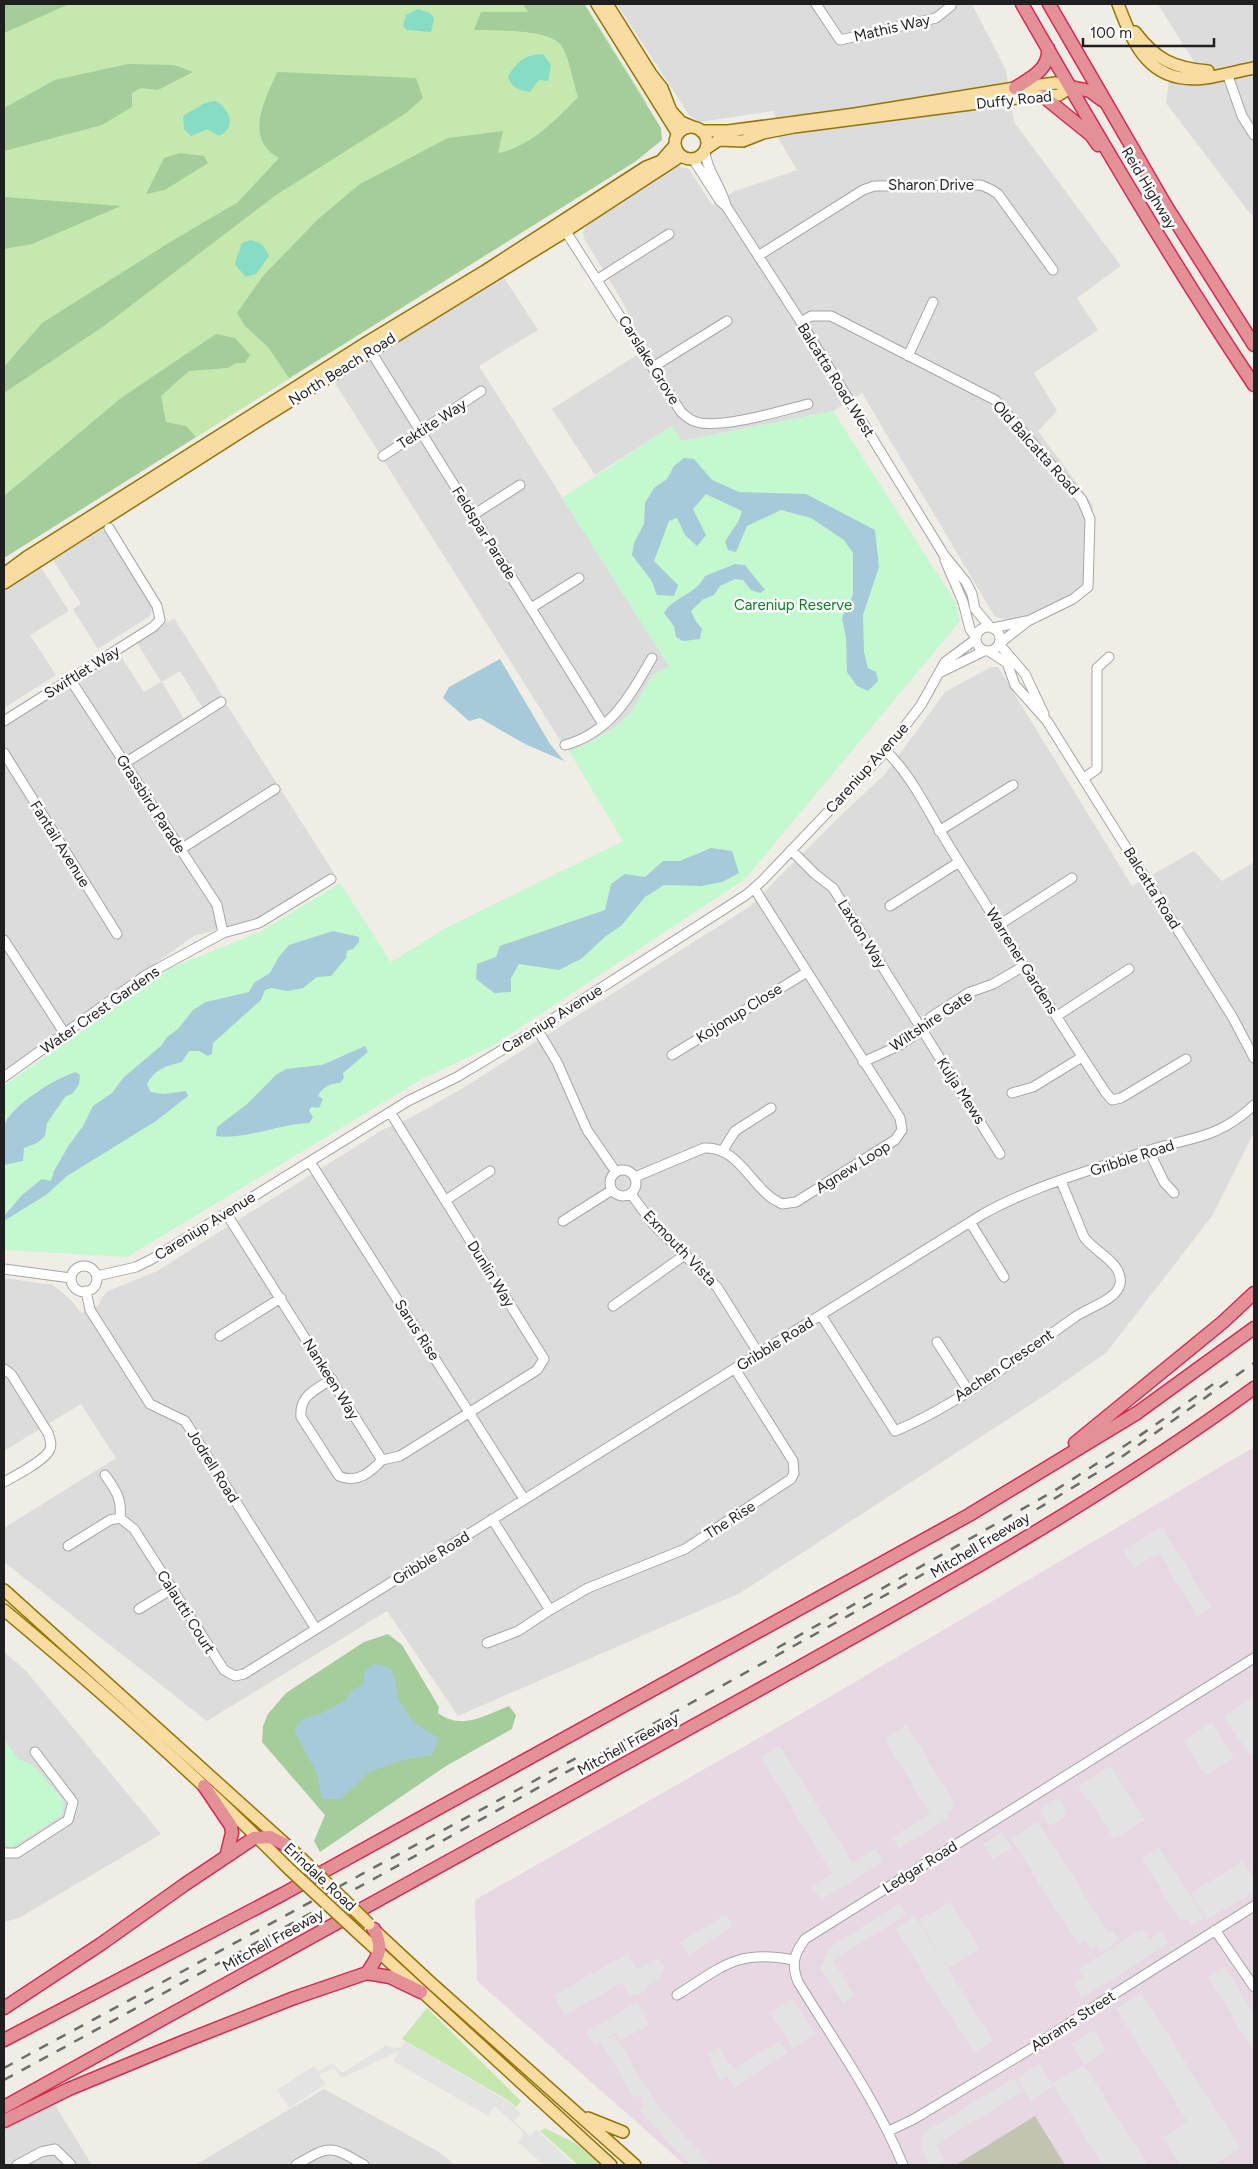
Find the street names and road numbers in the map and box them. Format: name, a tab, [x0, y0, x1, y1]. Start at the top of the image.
street label: Mathis Way	[852, 10, 932, 46]
street label: Duffy Road	[975, 87, 1053, 113]
street label: Reid Highway	[1117, 144, 1181, 232]
street label: Sharon Drive	[888, 176, 974, 194]
street label: Carslake Grove	[615, 312, 683, 408]
street label: Balcatta Road West	[794, 320, 879, 441]
street label: North Beach Road	[285, 329, 399, 409]
street label: Tektite Way	[394, 395, 470, 453]
street label: Old Balcatta Road	[989, 397, 1083, 499]
street label: Feldspar Parade	[448, 483, 520, 583]
street label: Swiftlet Way	[41, 642, 123, 702]
street label: Careniup Avenue	[822, 719, 912, 817]
street label: Grassbird Parade	[112, 751, 190, 857]
street label: Fantail Avenue	[26, 797, 94, 891]
street label: Balcatta Road	[1120, 844, 1184, 932]
street label: Laxton Way	[834, 896, 890, 972]
street label: Warrener Gardens	[982, 905, 1062, 1017]
street label: Water Crest Gardens	[37, 962, 163, 1058]
street label: Kojonup Close	[693, 979, 785, 1047]
street label: Careniup Avenue	[498, 981, 606, 1057]
street label: Wiltshire Gate	[886, 987, 976, 1055]
street label: Kulja Mews	[933, 1054, 989, 1128]
street label: Gribble Road	[1088, 1136, 1176, 1180]
street label: Agnew Loop	[812, 1137, 894, 1197]
street label: Careniup Avenue	[151, 1188, 259, 1264]
street label: Exmouth Vista	[640, 1207, 720, 1289]
street label: Dunlin Way	[463, 1237, 519, 1311]
street label: Sarus Rise	[391, 1296, 443, 1364]
street label: Gribble Road	[733, 1313, 817, 1375]
street label: Aachen Crescent	[951, 1325, 1057, 1405]
street label: Nankeen Way	[299, 1335, 363, 1423]
street label: Jodrell Road	[183, 1426, 243, 1506]
street label: The Rise	[701, 1497, 759, 1543]
street label: Mitchell Freeway	[927, 1508, 1033, 1582]
street label: Gribble Road	[389, 1527, 473, 1589]
street label: Calautti Court	[153, 1567, 219, 1657]
street label: Mitchell Freeway	[574, 1709, 682, 1779]
street label: Ledgar Road	[879, 1837, 961, 1897]
street label: Erindale Road	[280, 1839, 360, 1915]
street label: Mitchell Freeway	[219, 1905, 327, 1975]
street label: Abrams Street	[1027, 1987, 1119, 2055]

